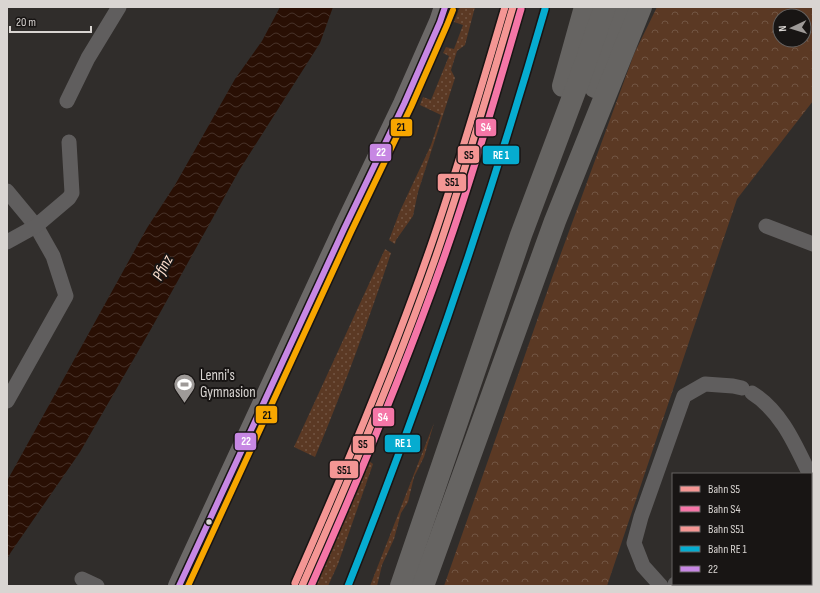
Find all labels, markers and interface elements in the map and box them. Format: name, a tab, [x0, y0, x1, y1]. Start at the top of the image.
scale bar	[10, 8, 91, 34]
north arrow	[772, 8, 812, 48]
text: 20 m	[16, 15, 36, 30]
text: N	[776, 25, 789, 32]
line badge: 21	[390, 118, 413, 137]
line badge: S4	[475, 118, 497, 137]
text: 21	[396, 121, 406, 134]
text: S4	[481, 121, 491, 134]
line badge: 22	[369, 143, 392, 162]
line badge: S5	[457, 145, 480, 164]
line badge: RE 1	[482, 145, 520, 165]
text: 22	[376, 146, 386, 159]
text: S5	[464, 149, 474, 162]
text: RE 1	[493, 149, 510, 162]
line badge: S51	[437, 173, 467, 192]
text: S51	[445, 176, 460, 189]
water label: Pfinz	[149, 251, 178, 284]
place label: Lenni's Gymnasion	[200, 366, 256, 402]
sports icon: Lenni's Gymnasion	[172, 371, 198, 404]
line badge: 21	[255, 405, 278, 424]
line badge: S4	[372, 407, 395, 427]
text: 21	[262, 409, 272, 422]
text: S4	[378, 411, 388, 424]
line badge: 22	[234, 432, 257, 451]
line badge: RE 1	[384, 434, 421, 453]
text: 22	[241, 435, 251, 448]
line badge: S5	[352, 435, 375, 454]
text: RE 1	[395, 437, 412, 450]
text: S5	[358, 438, 368, 451]
line badge: S51	[329, 460, 359, 479]
text: S51	[337, 464, 352, 477]
legend	[672, 473, 812, 585]
text: Bahn S5	[708, 482, 740, 497]
text: Bahn S4	[708, 502, 741, 517]
unlabelled marker	[204, 517, 214, 527]
text: Bahn S51	[708, 522, 745, 537]
text: Bahn RE 1	[708, 542, 748, 557]
text: 22	[708, 562, 718, 577]

